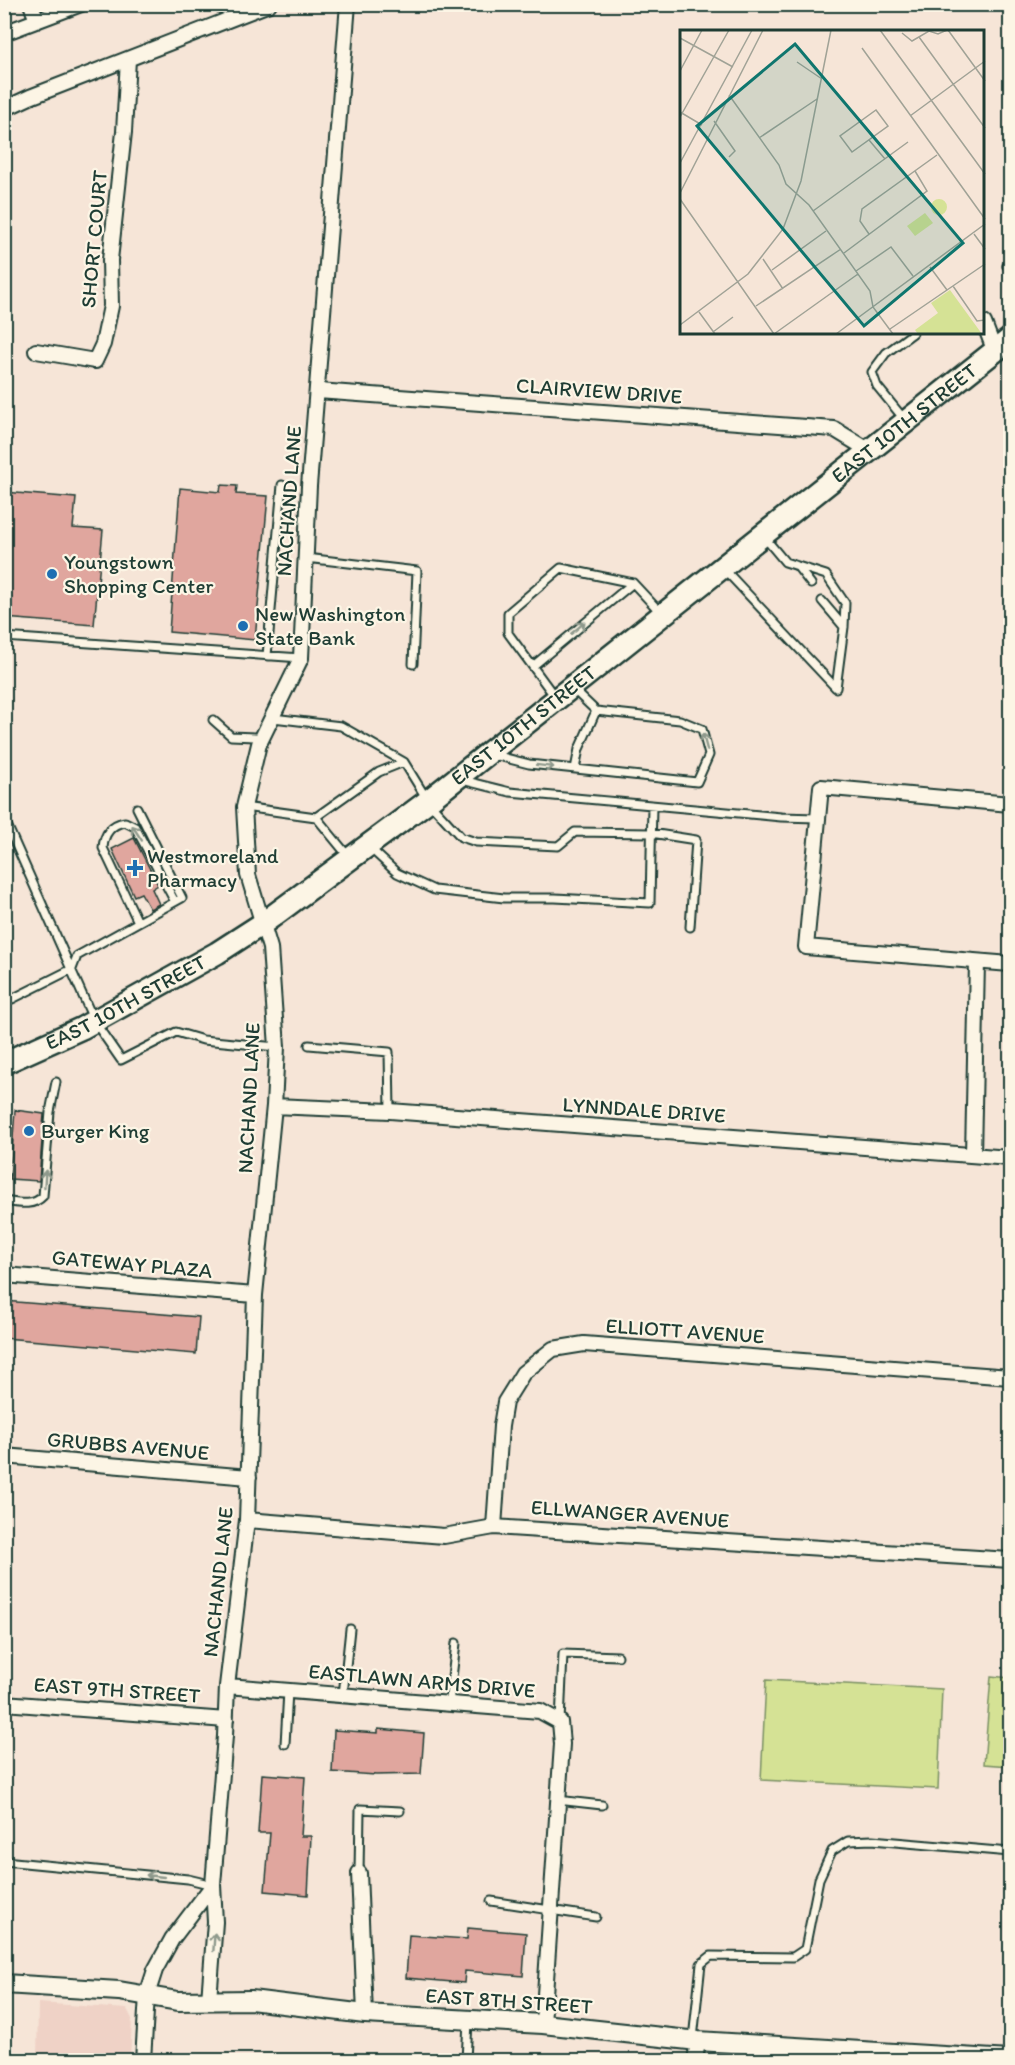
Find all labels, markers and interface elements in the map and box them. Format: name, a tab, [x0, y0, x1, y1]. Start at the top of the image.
inset map	[680, 30, 985, 334]
street label: SHORT COURT	[75, 169, 112, 309]
street label: EAST 10TH STREET	[826, 357, 982, 488]
street label: CLAIRVIEW DRIVE	[515, 372, 683, 409]
street label: NACHAND LANE	[271, 425, 306, 577]
place label: Youngstown Shopping Center	[64, 549, 213, 598]
marker: Youngstown Shopping Center	[45, 567, 59, 581]
place label: New Washington State Bank	[255, 601, 406, 650]
marker: New Washington State Bank	[236, 619, 250, 633]
one-way arrow	[570, 621, 585, 635]
street label: EAST 10TH STREET	[445, 659, 601, 790]
one-way arrow	[699, 733, 711, 752]
one-way arrow	[535, 760, 555, 771]
one-way arrow	[130, 825, 142, 842]
place label: Westmoreland Pharmacy	[147, 843, 279, 892]
marker: Westmoreland Pharmacy	[128, 861, 142, 875]
street label: EAST 10TH STREET	[41, 949, 210, 1055]
street label: NACHAND LANE	[232, 1022, 265, 1174]
street label: LYNNDALE DRIVE	[562, 1091, 726, 1128]
place label: Burger King	[41, 1118, 150, 1143]
marker: Burger King	[22, 1124, 36, 1138]
one-way arrow	[40, 1170, 51, 1190]
street label: GATEWAY PLAZA	[51, 1244, 214, 1283]
street label: ELLIOTT AVENUE	[605, 1312, 765, 1349]
street label: GRUBBS AVENUE	[46, 1426, 210, 1465]
street label: ELLWANGER AVENUE	[530, 1494, 730, 1533]
street label: NACHAND LANE	[197, 1506, 238, 1658]
street label: EASTLAWN ARMS DRIVE	[308, 1658, 537, 1703]
street label: EAST 9TH STREET	[33, 1671, 201, 1708]
one-way arrow	[146, 1870, 166, 1881]
one-way arrow	[208, 1933, 219, 1953]
street label: EAST 8TH STREET	[425, 1982, 594, 2019]

